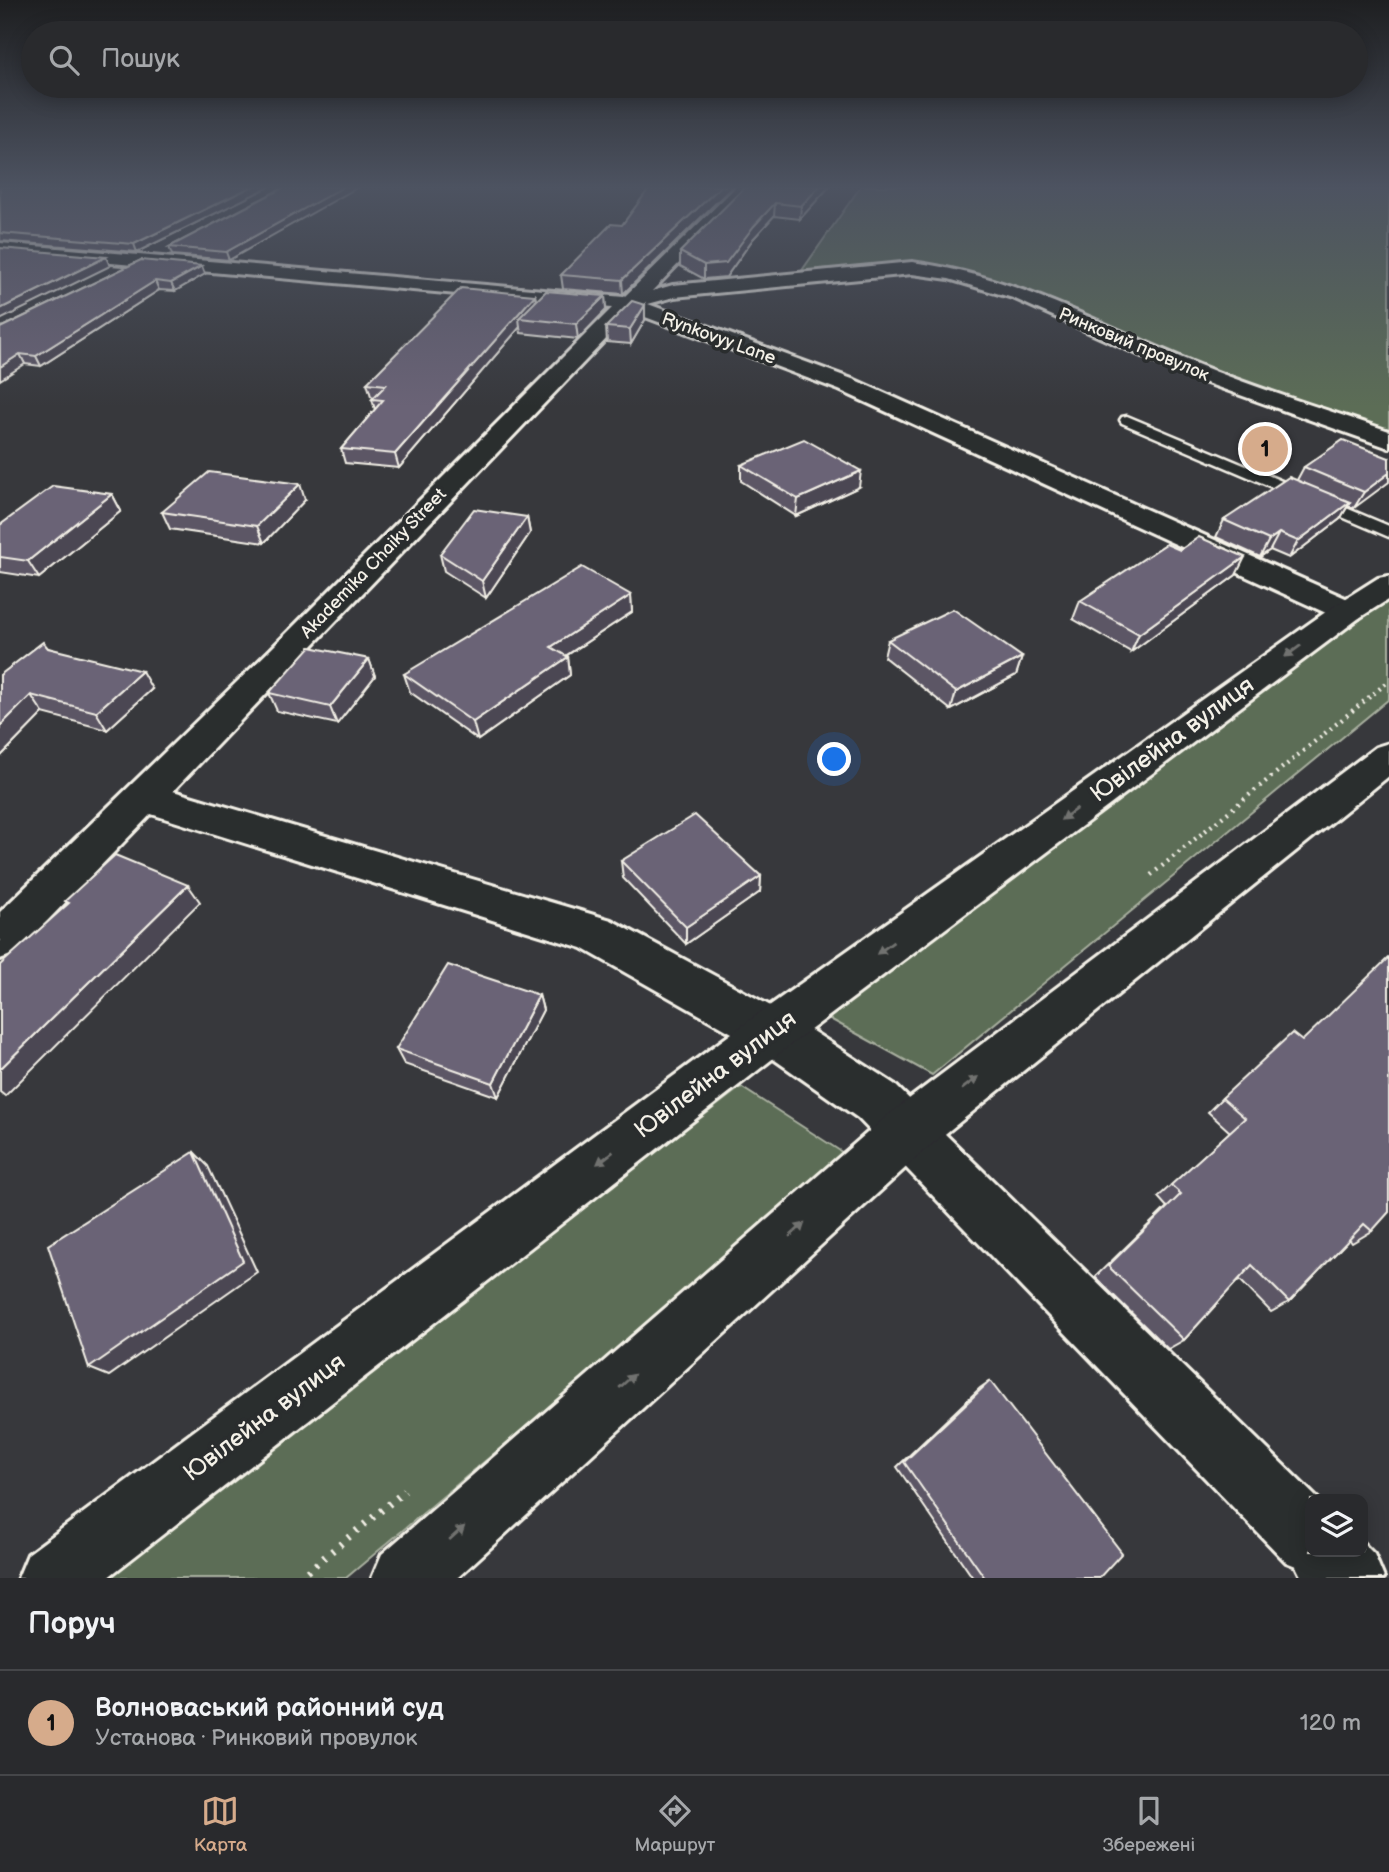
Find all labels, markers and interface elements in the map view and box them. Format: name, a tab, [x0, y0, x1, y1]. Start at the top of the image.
search box	[21, 21, 1368, 98]
icon: search	[45, 41, 83, 79]
text: Пошук	[101, 44, 180, 75]
street label: Ринковий провулок	[1055, 303, 1213, 386]
street label: Rynkovyy Lane	[659, 308, 779, 369]
pin: 1	[1242, 423, 1288, 475]
street label: Akademika Chaiky Street	[296, 484, 451, 643]
one-way arrow	[1284, 644, 1302, 659]
street label: Ювілейна вулиця	[1085, 670, 1260, 808]
your location	[817, 742, 851, 776]
one-way arrow	[1060, 807, 1078, 821]
one-way arrow	[876, 941, 894, 955]
street label: Ювілейна вулиця	[629, 1004, 802, 1145]
one-way arrow	[961, 1075, 979, 1090]
one-way arrow	[596, 1150, 614, 1164]
one-way arrow	[788, 1222, 806, 1238]
street label: Ювілейна вулиця	[178, 1347, 351, 1488]
one-way arrow	[618, 1373, 636, 1389]
map controls	[1305, 1494, 1368, 1557]
button: layers	[1305, 1494, 1368, 1557]
one-way arrow	[449, 1525, 466, 1541]
text: Поруч	[28, 1606, 116, 1642]
text: Волноваський районний суд	[95, 1693, 443, 1724]
text: 1	[46, 1709, 56, 1737]
text: 120 m	[1300, 1709, 1361, 1737]
text: Установа · Ринковий провулок	[95, 1724, 417, 1752]
tab: Карта	[194, 1792, 247, 1857]
tab: Маршрут	[635, 1792, 715, 1857]
tab: Збережені	[1103, 1792, 1195, 1857]

